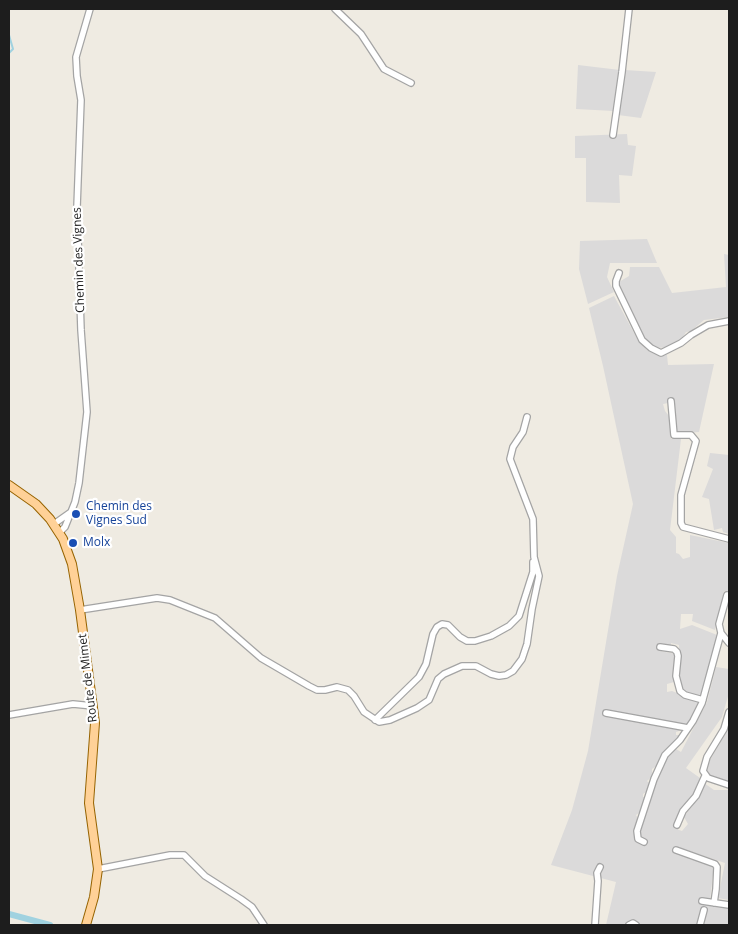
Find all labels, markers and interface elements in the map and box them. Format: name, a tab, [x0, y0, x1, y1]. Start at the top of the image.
street label: Chemin des Vignes	[70, 207, 88, 313]
place label: Chemin des Vignes Sud	[86, 500, 152, 528]
marker: Chemin des Vignes Sud	[70, 508, 82, 520]
place label: Molx	[83, 536, 110, 550]
marker: Molx	[67, 537, 79, 549]
street label: Route de Mimet	[75, 633, 101, 723]

